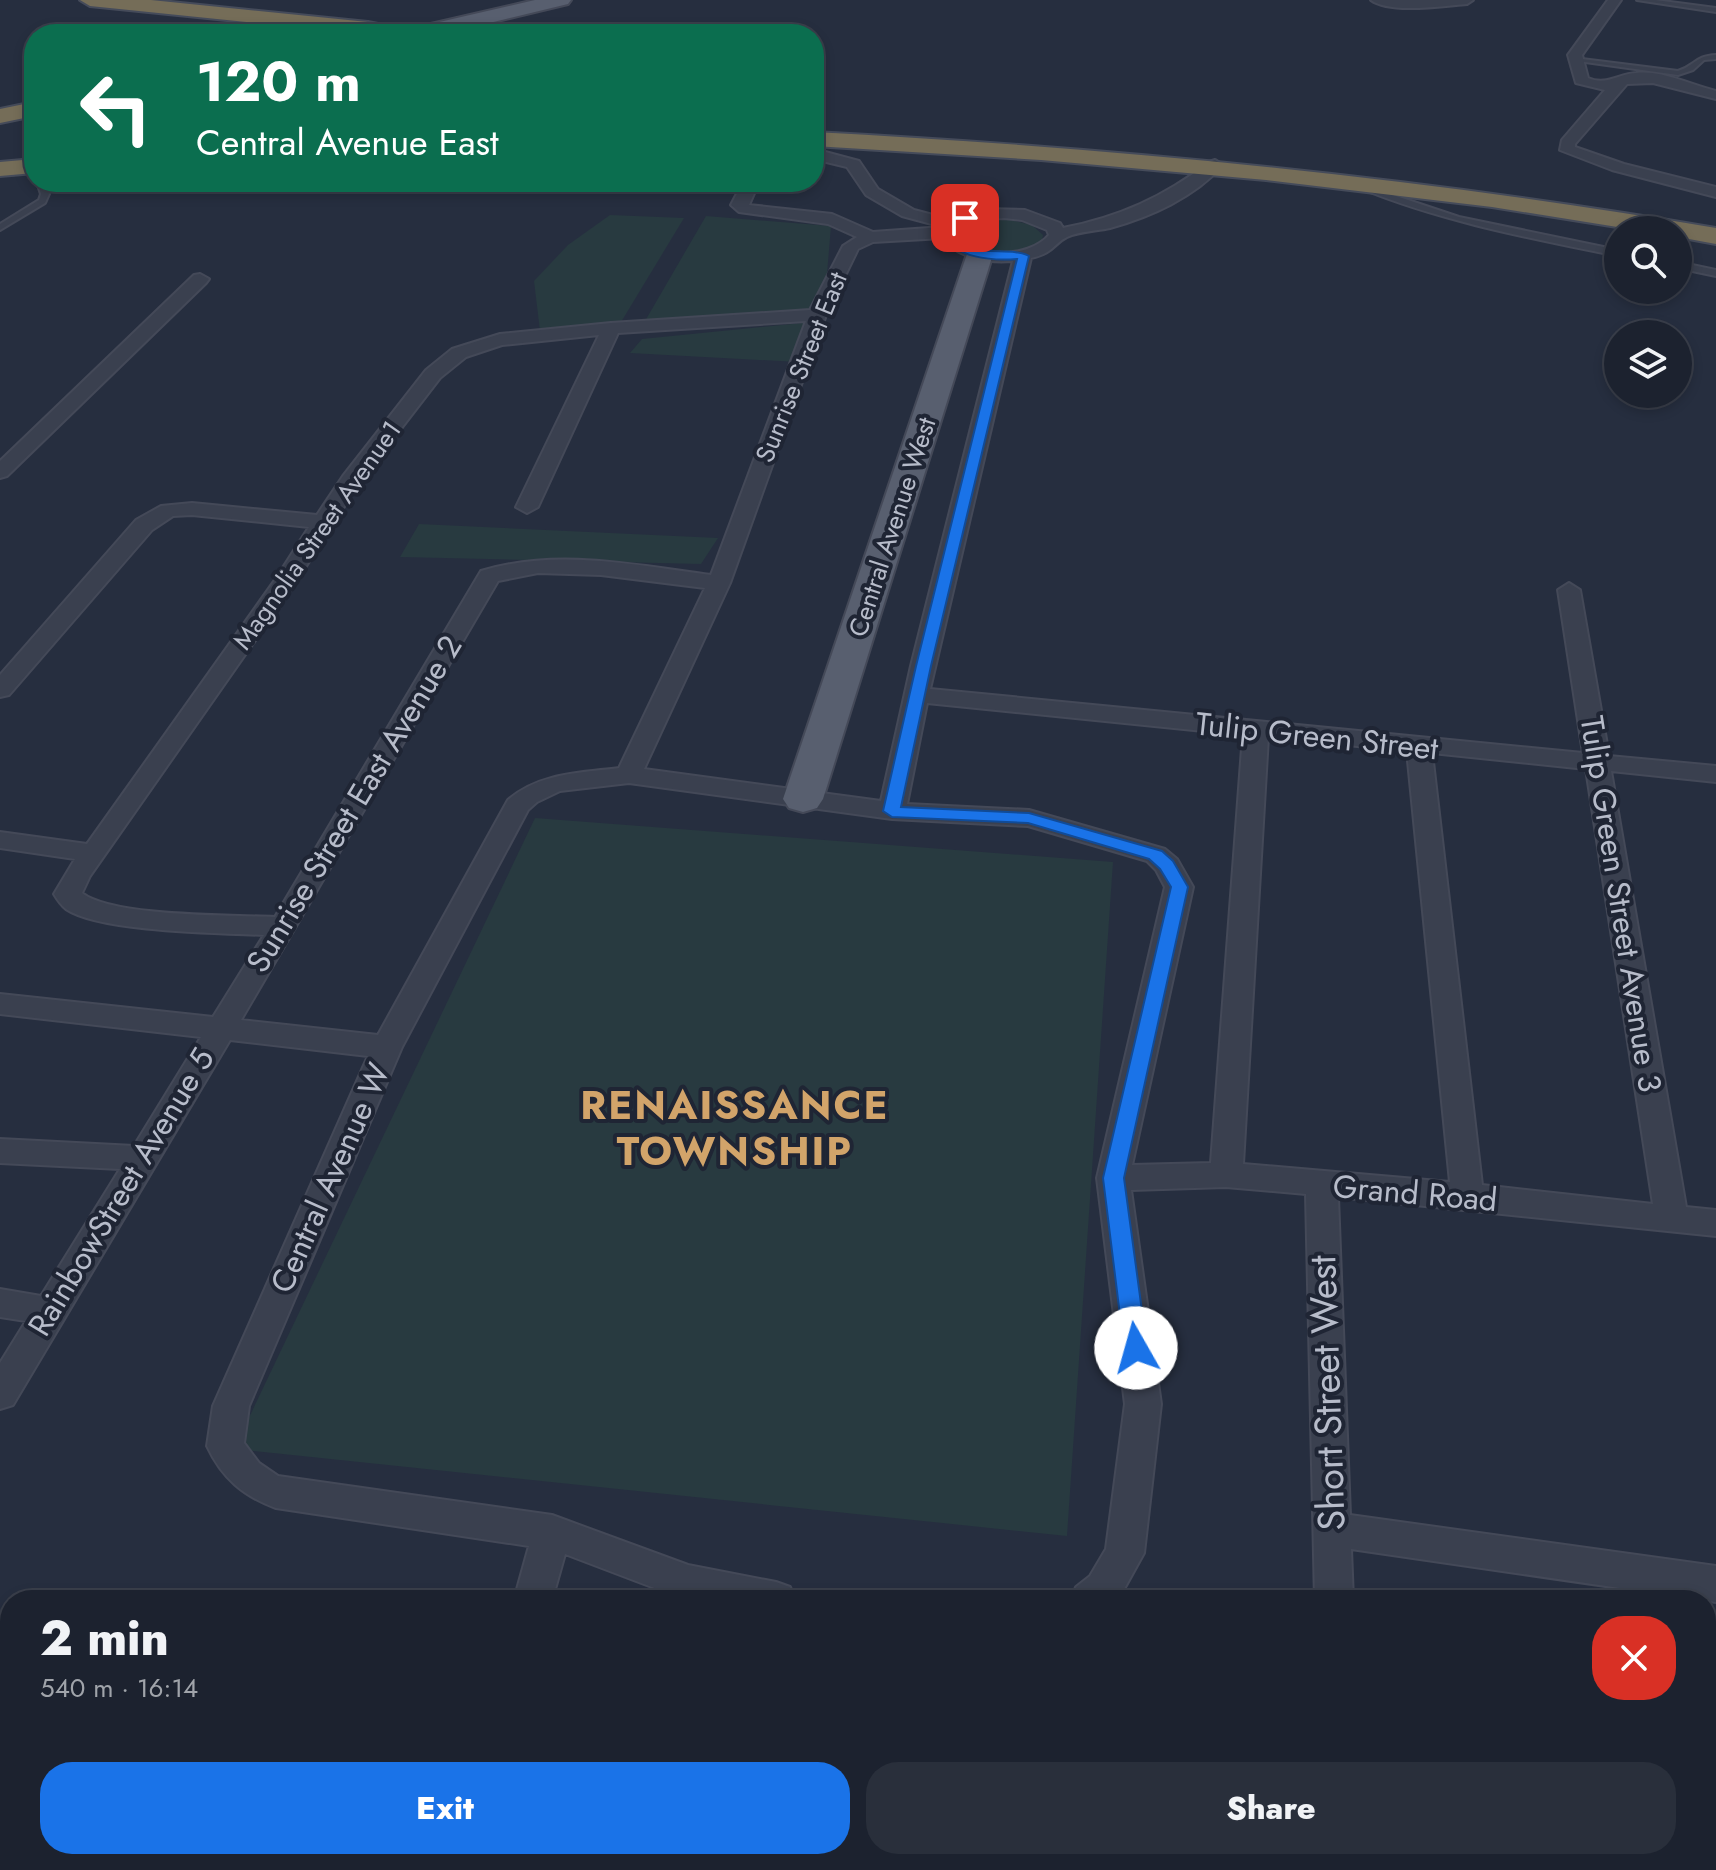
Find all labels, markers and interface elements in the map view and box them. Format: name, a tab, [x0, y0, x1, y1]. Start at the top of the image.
text: 120 m	[196, 41, 361, 122]
icon: left	[64, 56, 168, 160]
text: Central Avenue East	[196, 116, 499, 168]
pin	[931, 184, 999, 252]
icon: arrive	[943, 196, 987, 240]
map controls	[1604, 216, 1692, 408]
button: search	[1604, 216, 1692, 304]
street label: Sunrise Street East	[745, 265, 857, 468]
button: layers	[1604, 320, 1692, 408]
street label: Central Avenue West	[839, 412, 946, 642]
street label: Magnolia Street Avenue1	[223, 413, 411, 657]
street label: Sunrise Street East Avenue 2	[235, 627, 473, 981]
street label: Tulip Green Street	[1193, 700, 1441, 772]
street label: Tulip Green Street Avenue 3	[1569, 713, 1673, 1095]
street label: RainbowStreet Avenue 5	[17, 1039, 225, 1345]
street label: Central Avenue W	[259, 1055, 401, 1300]
district label: RENAISSANCE TOWNSHIP	[580, 1076, 890, 1180]
street label: Grand Road	[1331, 1163, 1499, 1223]
street label: Short Street West	[1294, 1254, 1359, 1532]
position arrow	[1094, 1306, 1178, 1390]
text: 2 min	[40, 1604, 169, 1673]
button: close	[1592, 1616, 1676, 1700]
text: 540 m · 16:14	[40, 1669, 198, 1707]
button: Exit	[40, 1762, 850, 1854]
button: Share	[866, 1762, 1676, 1854]

